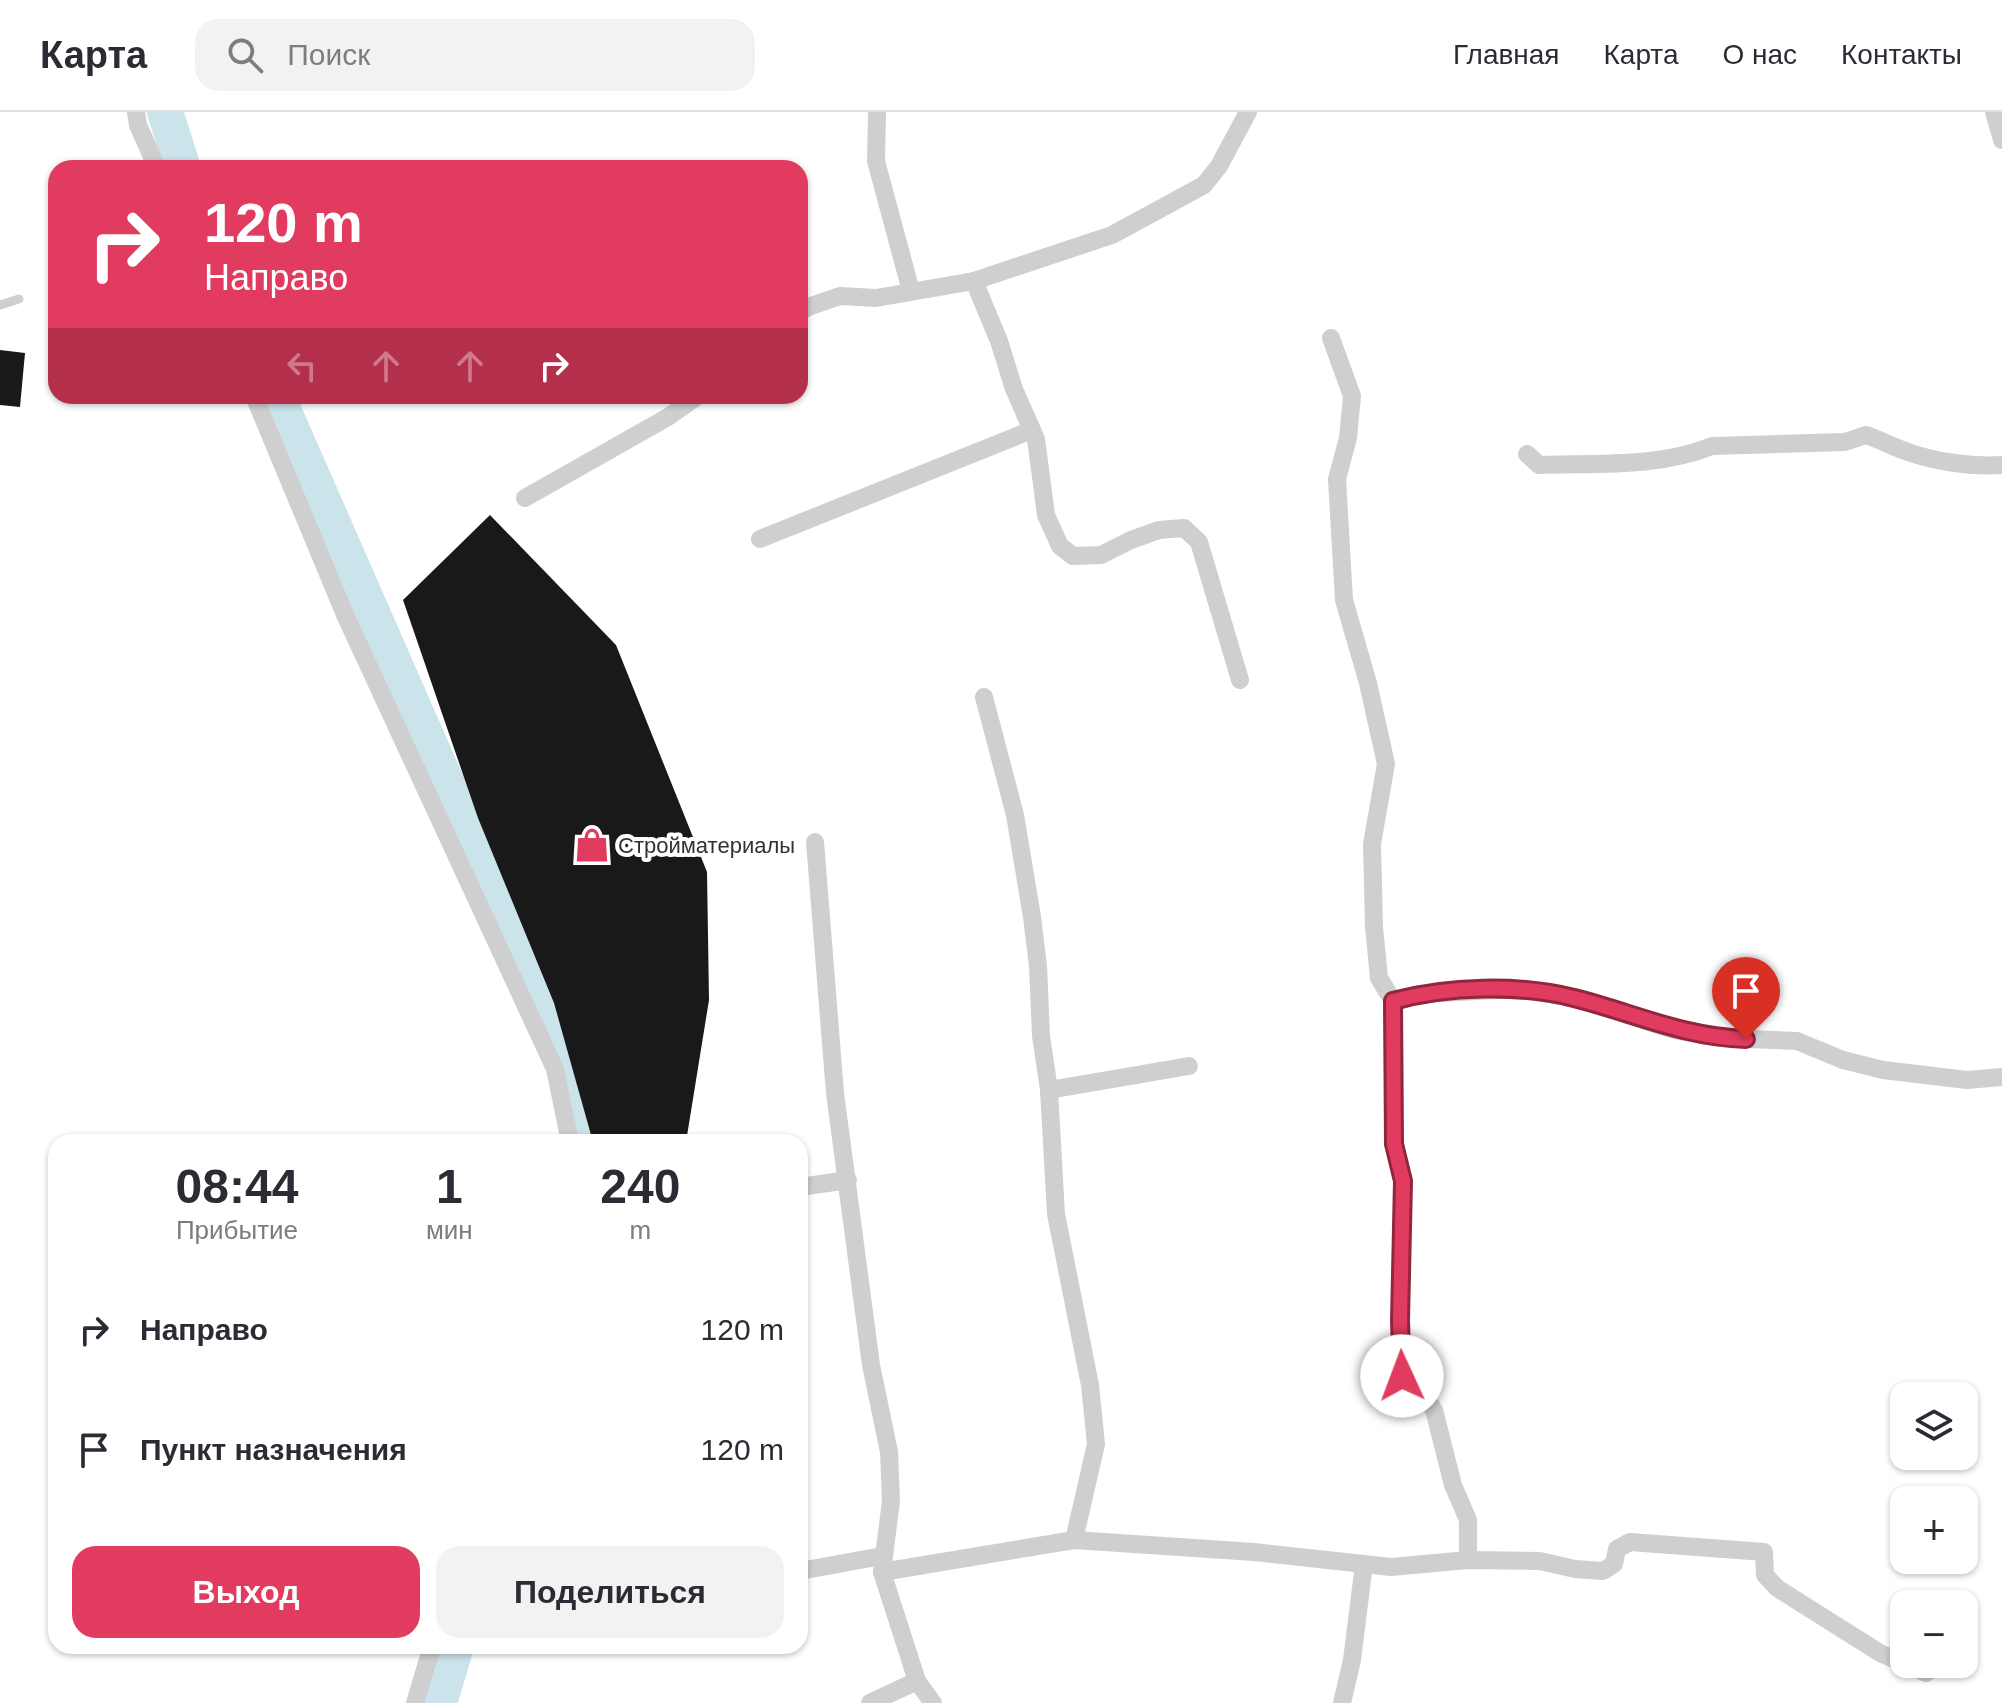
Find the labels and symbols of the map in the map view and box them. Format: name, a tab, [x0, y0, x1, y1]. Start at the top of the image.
shop icon: Стройматериалы	[573, 826, 611, 864]
place label: Стройматериалы	[618, 833, 795, 858]
pin	[1712, 957, 1780, 1039]
position arrow	[1360, 1334, 1444, 1418]

